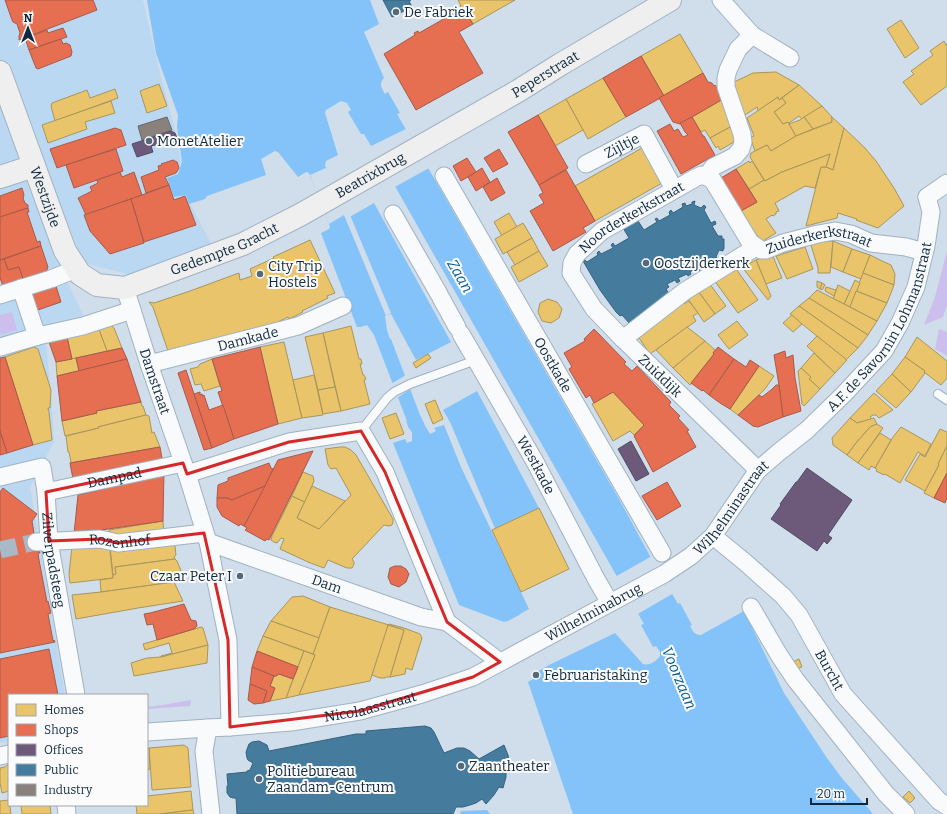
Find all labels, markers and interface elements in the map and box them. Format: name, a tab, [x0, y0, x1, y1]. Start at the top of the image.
place label: De Fabriek	[404, 4, 473, 21]
marker: De Fabriek	[391, 7, 401, 17]
north arrow	[8, 8, 48, 48]
text: N	[24, 12, 33, 25]
street label: Peperstraat	[509, 47, 582, 101]
street label: Zijltje	[601, 130, 642, 162]
place label: MonetAtelier	[157, 133, 243, 150]
marker: MonetAtelier	[144, 136, 154, 146]
street label: Beatrixbrug	[332, 148, 408, 202]
street label: Westzijde	[27, 164, 64, 230]
street label: Noorderkerkstraat	[575, 178, 687, 257]
street label: Gedempte Gracht	[168, 219, 281, 279]
street label: Zuiderkerkstraat	[763, 222, 875, 258]
street label: A.F. de Savornin Lohmanstraat	[823, 241, 935, 415]
place label: Oostzijderkerk	[654, 255, 750, 272]
water label: Zaan	[443, 256, 477, 296]
place label: City Trip Hostels	[268, 258, 322, 291]
marker: Oostzijderkerk	[641, 258, 651, 268]
marker: City Trip Hostels	[255, 269, 265, 279]
street label: Damkade	[216, 323, 280, 355]
street label: Oostkade	[530, 334, 576, 395]
street label: Damstraat	[136, 346, 174, 417]
street label: Zuiddijk	[635, 351, 685, 401]
street label: Westkade	[513, 433, 559, 497]
street label: Wilhelminastraat	[690, 456, 772, 558]
street label: Dampad	[86, 463, 143, 492]
street label: Zilverpadsteeg	[39, 512, 69, 609]
street label: Rozenhof	[89, 530, 152, 552]
place label: Czaar Peter I	[150, 568, 232, 585]
marker: Czaar Peter I	[235, 571, 245, 581]
street label: Dam	[310, 571, 345, 597]
street label: Wilhelminabrug	[542, 579, 645, 645]
water label: Voorzaan	[658, 644, 700, 712]
street label: Burcht	[811, 647, 848, 693]
place label: Februaristaking	[544, 667, 648, 684]
marker: Februaristaking	[531, 670, 541, 680]
street label: Nicolaasstraat	[323, 688, 418, 725]
legend	[8, 694, 148, 806]
text: Homes	[44, 703, 84, 717]
text: Shops	[44, 723, 79, 737]
text: Offices	[44, 743, 83, 757]
place label: Zaantheater	[469, 758, 550, 775]
marker: Zaantheater	[456, 761, 466, 771]
text: Public	[44, 763, 79, 777]
place label: Politiebureau Zaandam-Centrum	[267, 763, 394, 796]
marker: Politiebureau Zaandam-Centrum	[254, 774, 264, 784]
scale bar	[811, 780, 867, 806]
text: Industry	[44, 783, 93, 797]
text: 20 m	[817, 787, 846, 801]

